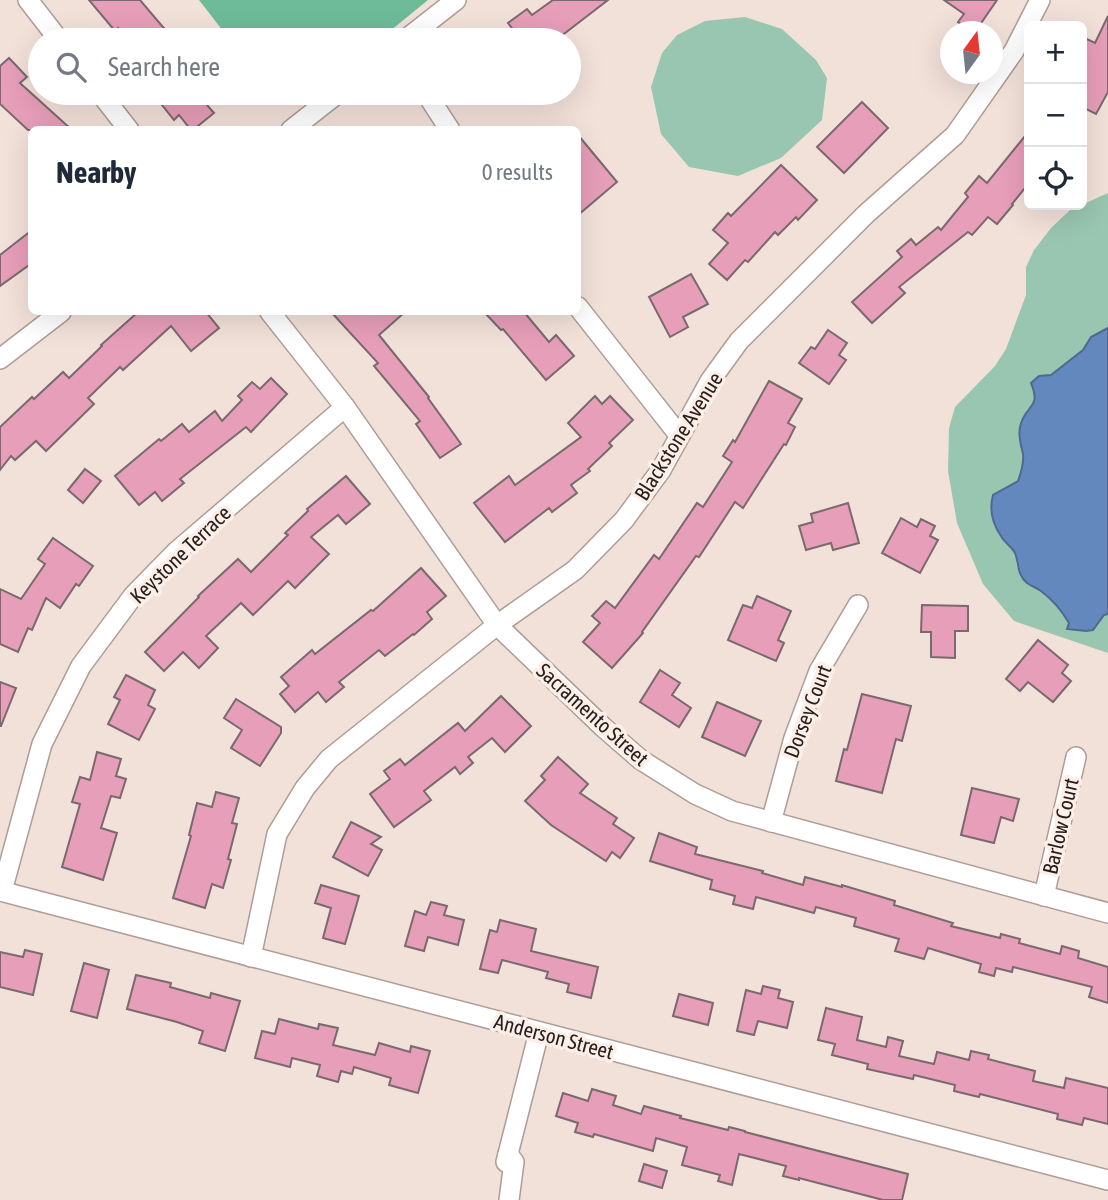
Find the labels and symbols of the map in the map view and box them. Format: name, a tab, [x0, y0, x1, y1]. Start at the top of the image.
north arrow	[940, 21, 1003, 84]
street label: Blackstone Avenue	[629, 368, 727, 504]
street label: Keystone Terrace	[125, 500, 235, 608]
street label: Sacramento Street	[532, 658, 654, 770]
street label: Dorsey Court	[778, 661, 836, 761]
street label: Barlow Court	[1037, 776, 1083, 876]
street label: Anderson Street	[492, 1009, 616, 1063]

